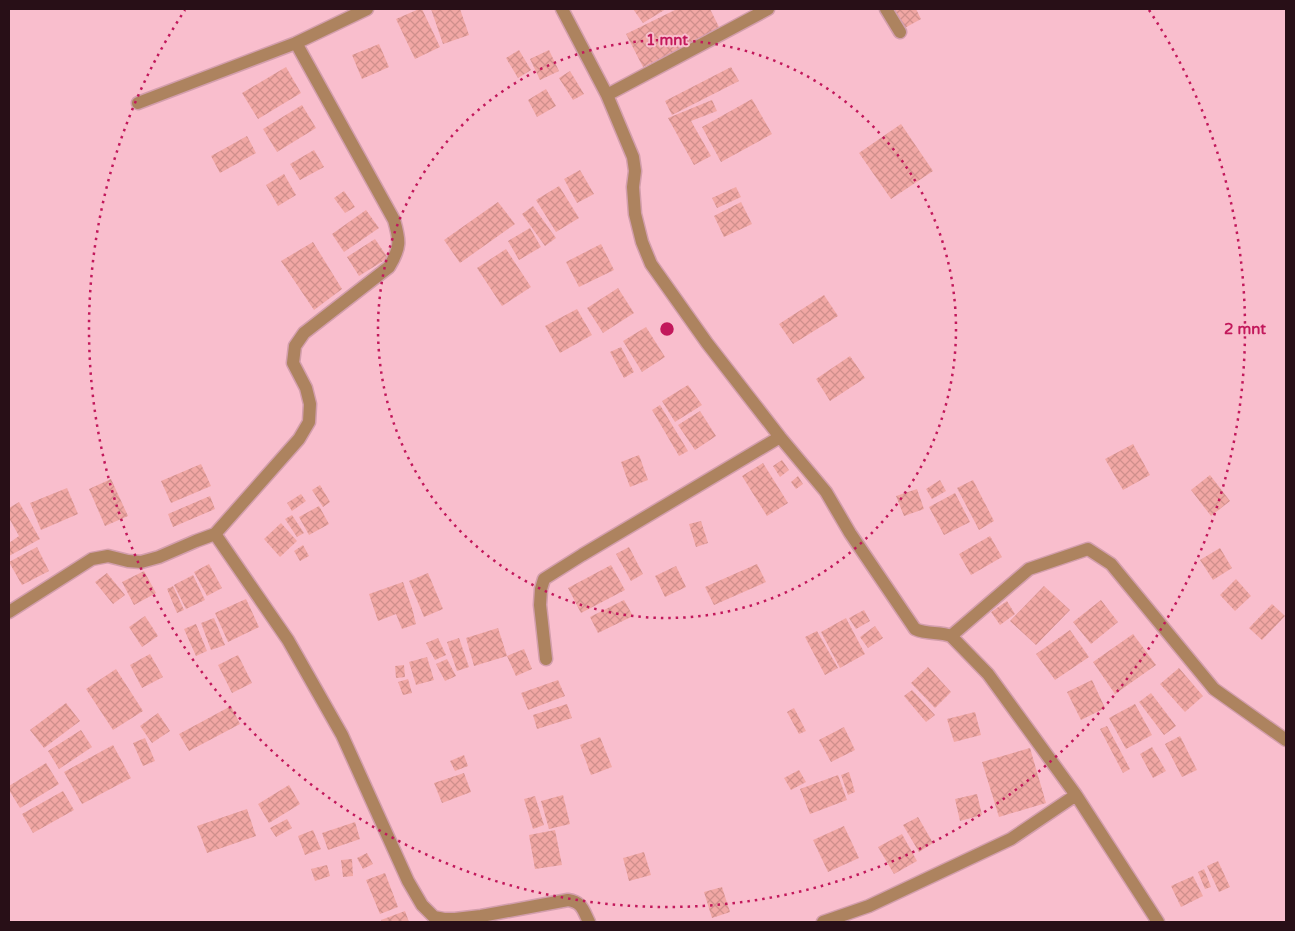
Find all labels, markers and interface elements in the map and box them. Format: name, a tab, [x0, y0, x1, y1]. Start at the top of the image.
text: 1 mnt	[646, 31, 688, 49]
centre of rings	[658, 320, 676, 338]
text: 2 mnt	[1224, 320, 1266, 338]

